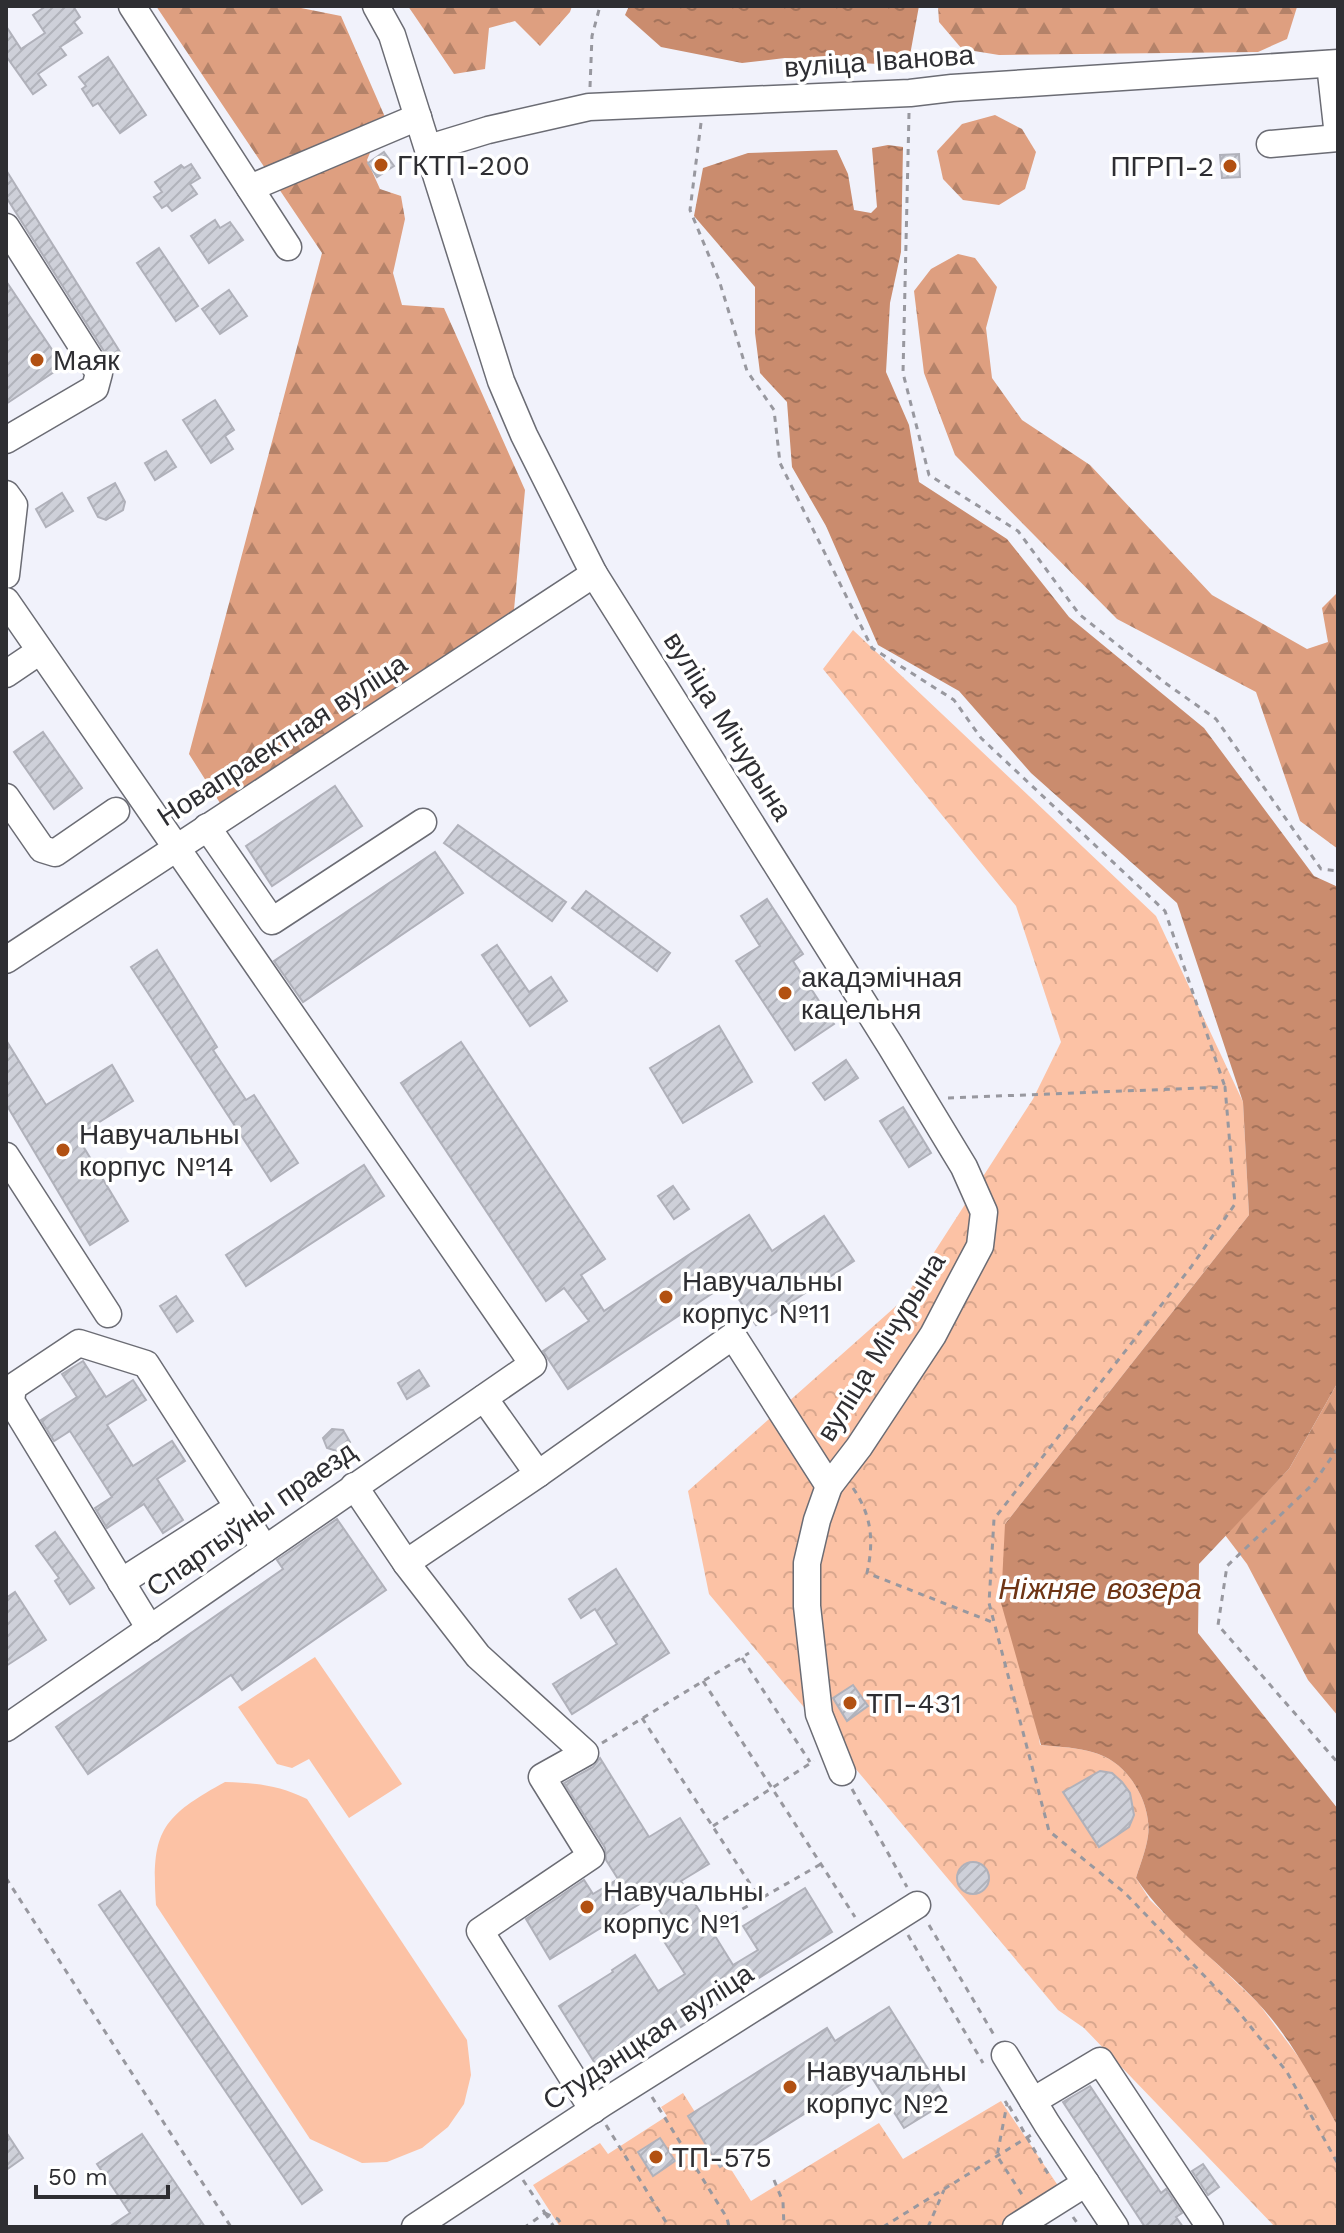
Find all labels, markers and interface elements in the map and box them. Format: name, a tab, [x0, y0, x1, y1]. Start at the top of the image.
street label: вуліца Іванова	[783, 38, 976, 84]
place label: ГКТП-200	[397, 149, 530, 182]
place label: ПГРП-2	[1110, 150, 1214, 183]
marker: ГКТП-200	[372, 156, 390, 174]
marker: ПГРП-2	[1221, 157, 1239, 175]
place label: Маяк	[53, 344, 120, 377]
marker: Маяк	[28, 351, 46, 369]
street label: вуліца Мічурына	[657, 626, 799, 827]
street label: Новапраектная вуліца	[151, 647, 413, 833]
place label: акадэмічная кацельня	[801, 961, 962, 1026]
marker: акадэмічная кацельня	[776, 984, 794, 1002]
place label: Навучальны корпус №14	[79, 1118, 240, 1183]
marker: Навучальны корпус №14	[54, 1141, 72, 1159]
street label: вуліца Мічурына	[810, 1246, 952, 1447]
place label: Навучальны корпус №11	[682, 1265, 843, 1330]
marker: Навучальны корпус №11	[657, 1288, 675, 1306]
street label: Спартыўны праезд	[140, 1434, 362, 1604]
water label: Ніжняе возера	[998, 1571, 1202, 1606]
place label: ТП-431	[866, 1687, 962, 1720]
marker: ТП-431	[841, 1694, 859, 1712]
place label: Навучальны корпус №1	[603, 1875, 764, 1940]
marker: Навучальны корпус №1	[578, 1898, 596, 1916]
street label: Студэнцкая вуліца	[537, 1957, 760, 2117]
place label: Навучальны корпус №2	[806, 2055, 967, 2120]
marker: Навучальны корпус №2	[781, 2078, 799, 2096]
place label: ТП-575	[672, 2141, 772, 2174]
marker: ТП-575	[647, 2148, 665, 2166]
scale bar	[36, 2149, 168, 2199]
text: 50 m	[48, 2163, 108, 2191]

